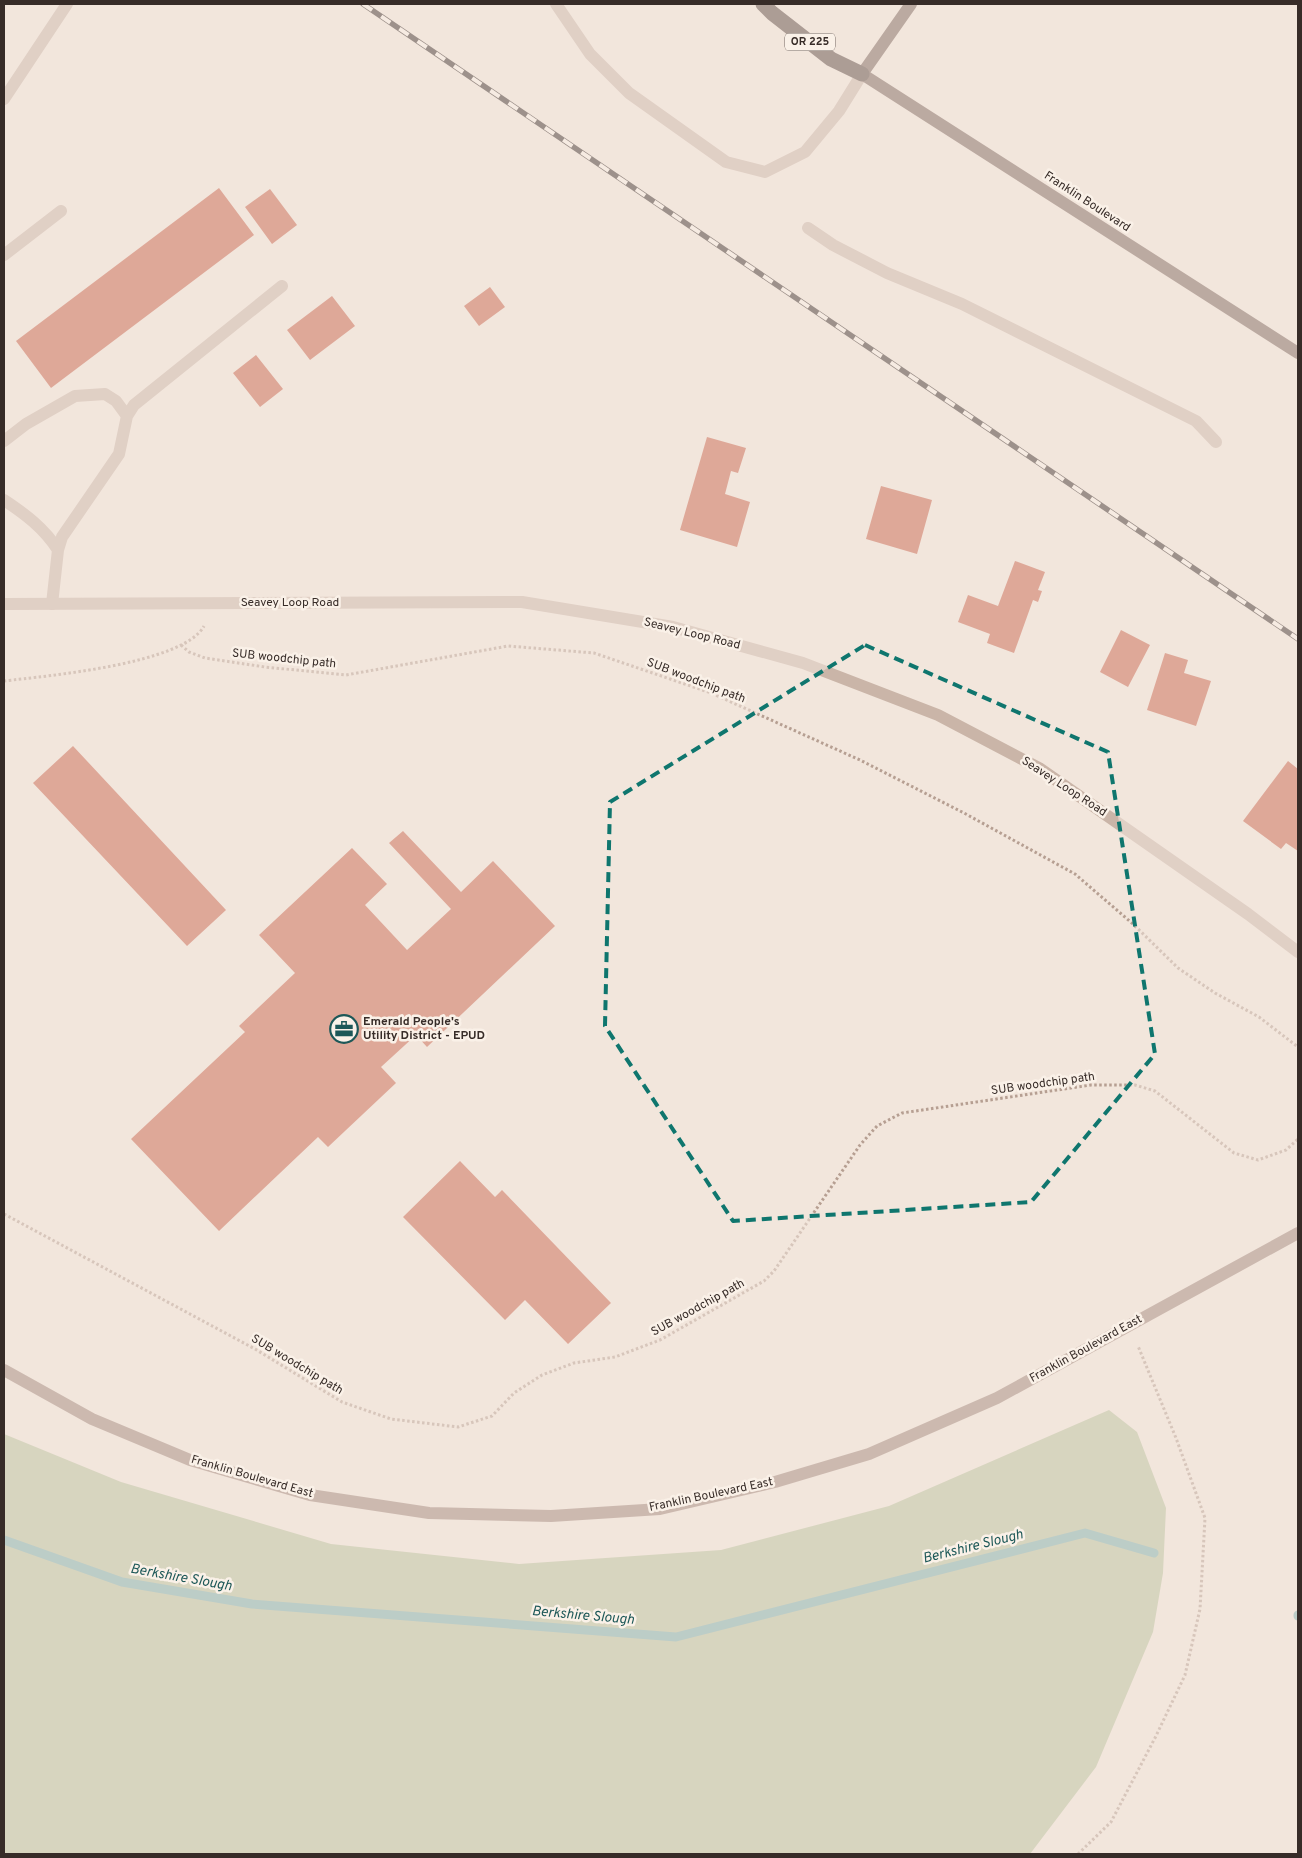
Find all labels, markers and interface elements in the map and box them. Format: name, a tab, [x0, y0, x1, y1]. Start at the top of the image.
road number: OR 225	[785, 34, 835, 51]
street label: Franklin Boulevard	[1041, 168, 1133, 236]
street label: Seavey Loop Road	[241, 595, 339, 611]
street label: Seavey Loop Road	[642, 614, 742, 654]
street label: SUB woodchip path	[231, 646, 337, 672]
street label: SUB woodchip path	[644, 655, 748, 707]
street label: Seavey Loop Road	[1018, 753, 1110, 821]
office icon: Emerald People's Utility District - EPUD	[329, 1014, 359, 1044]
place label: Emerald People's Utility District - EPUD	[363, 1014, 485, 1044]
street label: SUB woodchip path	[990, 1069, 1096, 1099]
street label: SUB woodchip path	[648, 1276, 748, 1340]
street label: Franklin Boulevard East	[1027, 1311, 1145, 1387]
street label: SUB woodchip path	[248, 1331, 346, 1399]
street label: Franklin Boulevard East	[189, 1452, 315, 1502]
street label: Franklin Boulevard East	[648, 1474, 774, 1516]
water label: Berkshire Slough	[921, 1526, 1025, 1568]
water label: Berkshire Slough	[129, 1561, 233, 1595]
water label: Berkshire Slough	[531, 1603, 635, 1629]

